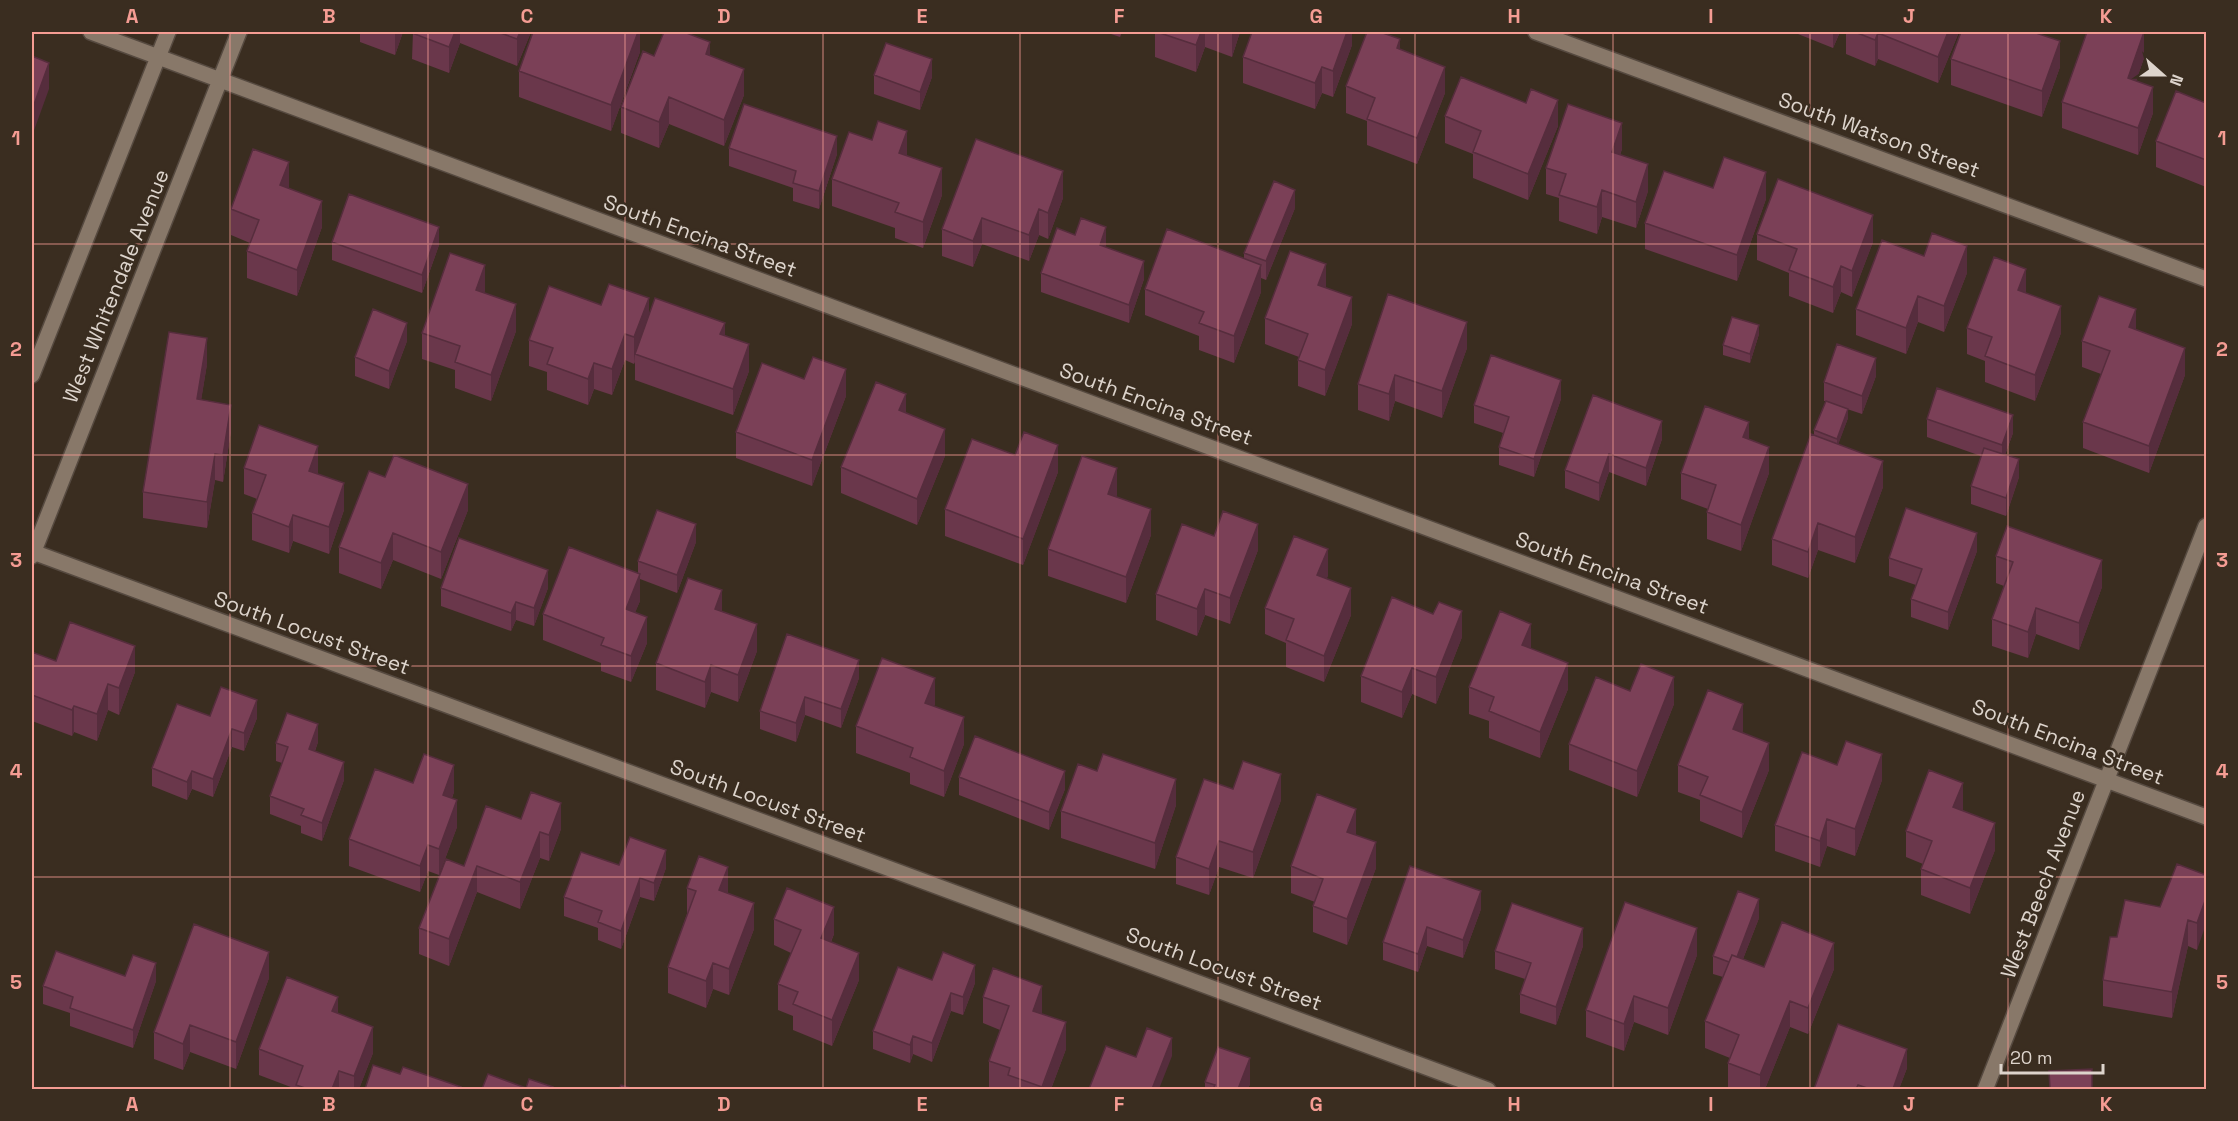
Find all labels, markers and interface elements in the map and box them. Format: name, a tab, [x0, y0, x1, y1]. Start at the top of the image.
text: A	[126, 3, 139, 29]
text: B	[322, 3, 336, 29]
text: C	[521, 3, 534, 29]
text: D	[717, 3, 731, 29]
text: E	[916, 3, 928, 29]
text: F	[1114, 3, 1125, 29]
text: G	[1309, 3, 1323, 29]
text: H	[1507, 3, 1521, 29]
text: I	[1708, 3, 1714, 29]
text: J	[1903, 3, 1915, 29]
text: K	[2100, 3, 2113, 29]
north arrow	[2133, 45, 2193, 105]
text: N	[2165, 71, 2188, 89]
street label: South Watson Street	[1775, 86, 1983, 184]
text: 1	[11, 125, 21, 151]
text: 1	[2217, 125, 2227, 151]
street label: West Whitendale Avenue	[56, 165, 175, 407]
street label: South Encina Street	[600, 188, 800, 283]
text: 2	[10, 336, 22, 362]
text: 2	[2216, 336, 2228, 362]
street label: South Encina Street	[1056, 356, 1256, 451]
street label: South Encina Street	[1512, 525, 1712, 620]
text: 3	[10, 547, 22, 573]
text: 3	[2216, 547, 2228, 573]
street label: South Locust Street	[211, 585, 414, 681]
street label: South Encina Street	[1968, 692, 2168, 791]
street label: South Locust Street	[667, 753, 870, 849]
text: 4	[10, 758, 23, 784]
text: 4	[2216, 758, 2229, 784]
street label: West Beech Avenue	[1994, 786, 2091, 982]
street label: South Locust Street	[1123, 921, 1326, 1017]
text: 5	[10, 969, 22, 995]
text: 5	[2216, 969, 2228, 995]
scale bar	[2001, 1037, 2103, 1075]
text: 20 m	[2010, 1046, 2053, 1069]
text: A	[126, 1091, 139, 1117]
text: B	[322, 1091, 336, 1117]
text: C	[521, 1091, 534, 1117]
text: D	[717, 1091, 731, 1117]
text: E	[916, 1091, 928, 1117]
text: F	[1114, 1091, 1125, 1117]
text: G	[1309, 1091, 1323, 1117]
text: H	[1507, 1091, 1521, 1117]
text: I	[1708, 1091, 1714, 1117]
text: J	[1903, 1091, 1915, 1117]
text: K	[2100, 1091, 2113, 1117]

